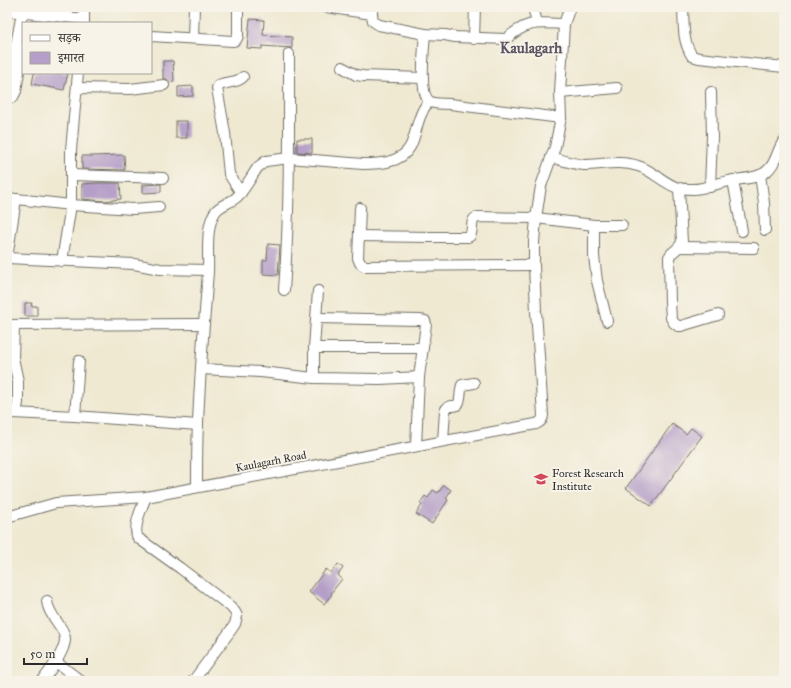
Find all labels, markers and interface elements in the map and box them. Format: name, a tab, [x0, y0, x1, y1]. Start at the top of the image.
legend	[22, 22, 152, 74]
text: सड़क	[57, 31, 82, 45]
district label: Kaulagarh	[500, 39, 563, 58]
text: इमारत	[57, 51, 85, 65]
street label: Kaulagarh Road	[235, 448, 308, 475]
place label: Forest Research Institute	[552, 467, 624, 493]
school or university icon: Forest Research Institute	[533, 471, 549, 487]
scale bar	[24, 640, 87, 666]
text: 50 m	[30, 647, 55, 661]

